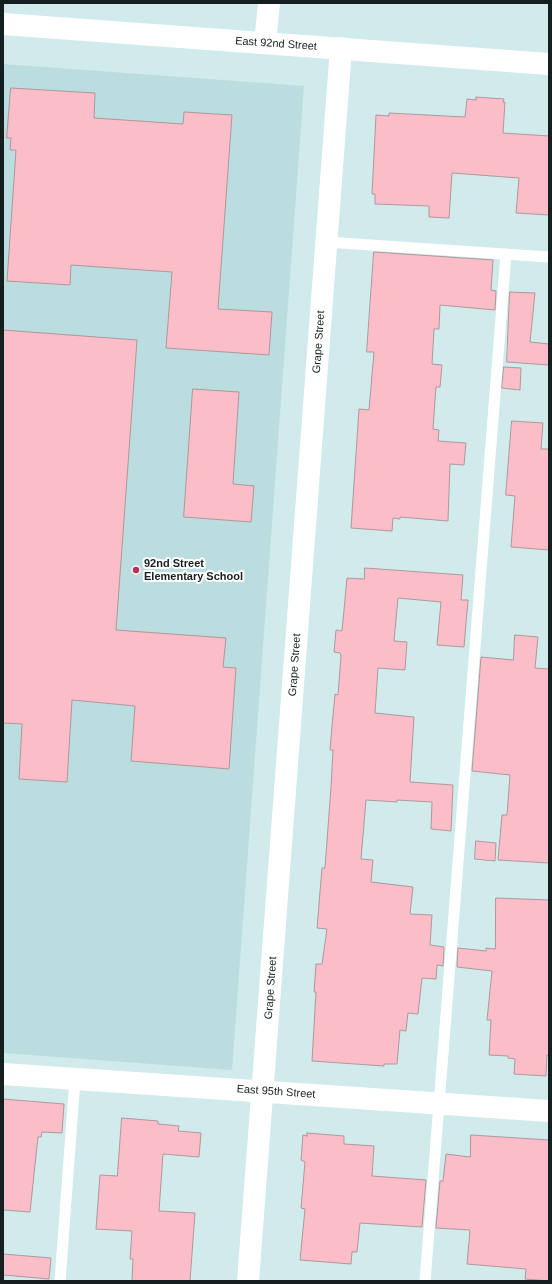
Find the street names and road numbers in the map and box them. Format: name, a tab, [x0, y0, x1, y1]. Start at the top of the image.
street label: East 92nd Street	[235, 35, 317, 53]
street label: Grape Street	[310, 310, 328, 374]
street label: Grape Street	[286, 633, 304, 697]
street label: Grape Street	[262, 956, 280, 1020]
street label: East 95th Street	[236, 1083, 316, 1101]

